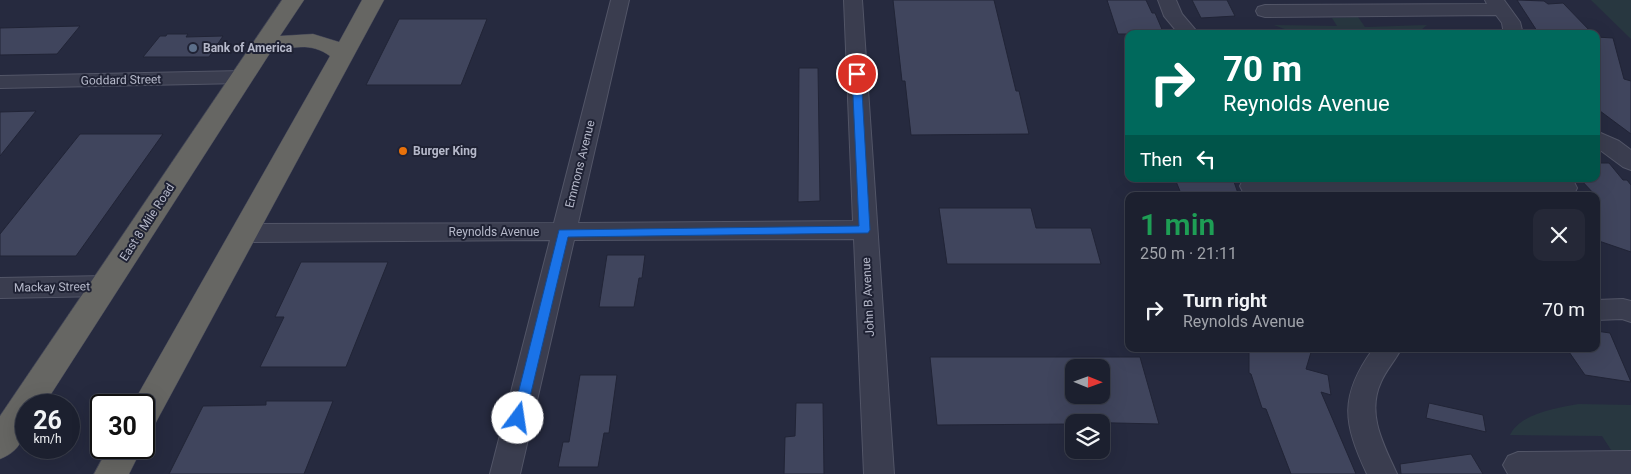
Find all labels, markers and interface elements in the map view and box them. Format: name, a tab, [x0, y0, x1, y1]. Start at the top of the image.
place label: Bank of America	[203, 41, 293, 55]
marker: Bank of America	[187, 42, 199, 54]
text: 70 m	[1223, 49, 1302, 90]
icon: right	[1140, 50, 1205, 115]
pin	[836, 53, 878, 95]
icon: arrive	[843, 60, 871, 88]
street label: Goddard Street	[81, 72, 161, 88]
text: Reynolds Avenue	[1223, 91, 1390, 116]
street label: Emmons Avenue	[562, 119, 598, 209]
place label: Burger King	[413, 144, 477, 158]
marker: Burger King	[397, 145, 409, 157]
icon: left	[1192, 145, 1220, 173]
text: Then	[1140, 148, 1182, 171]
street label: East 8 Mile Road	[117, 181, 177, 263]
text: 1 min	[1140, 207, 1215, 242]
button: close	[1533, 209, 1585, 261]
street label: Reynolds Avenue	[449, 225, 539, 239]
text: 250 m · 21:11	[1140, 244, 1237, 263]
street label: John B Avenue	[859, 257, 877, 337]
street label: Mackay Street	[14, 279, 90, 295]
text: Turn right	[1183, 289, 1267, 312]
icon: right	[1140, 296, 1168, 324]
text: 70 m	[1542, 298, 1585, 321]
text: Reynolds Avenue	[1183, 312, 1304, 331]
north arrow	[1065, 359, 1110, 404]
map controls	[1065, 359, 1110, 459]
position arrow	[491, 391, 543, 443]
speed limit sign: 30	[90, 394, 155, 459]
text: 26	[33, 406, 62, 435]
button: layers	[1065, 414, 1110, 459]
text: km/h	[33, 432, 62, 446]

